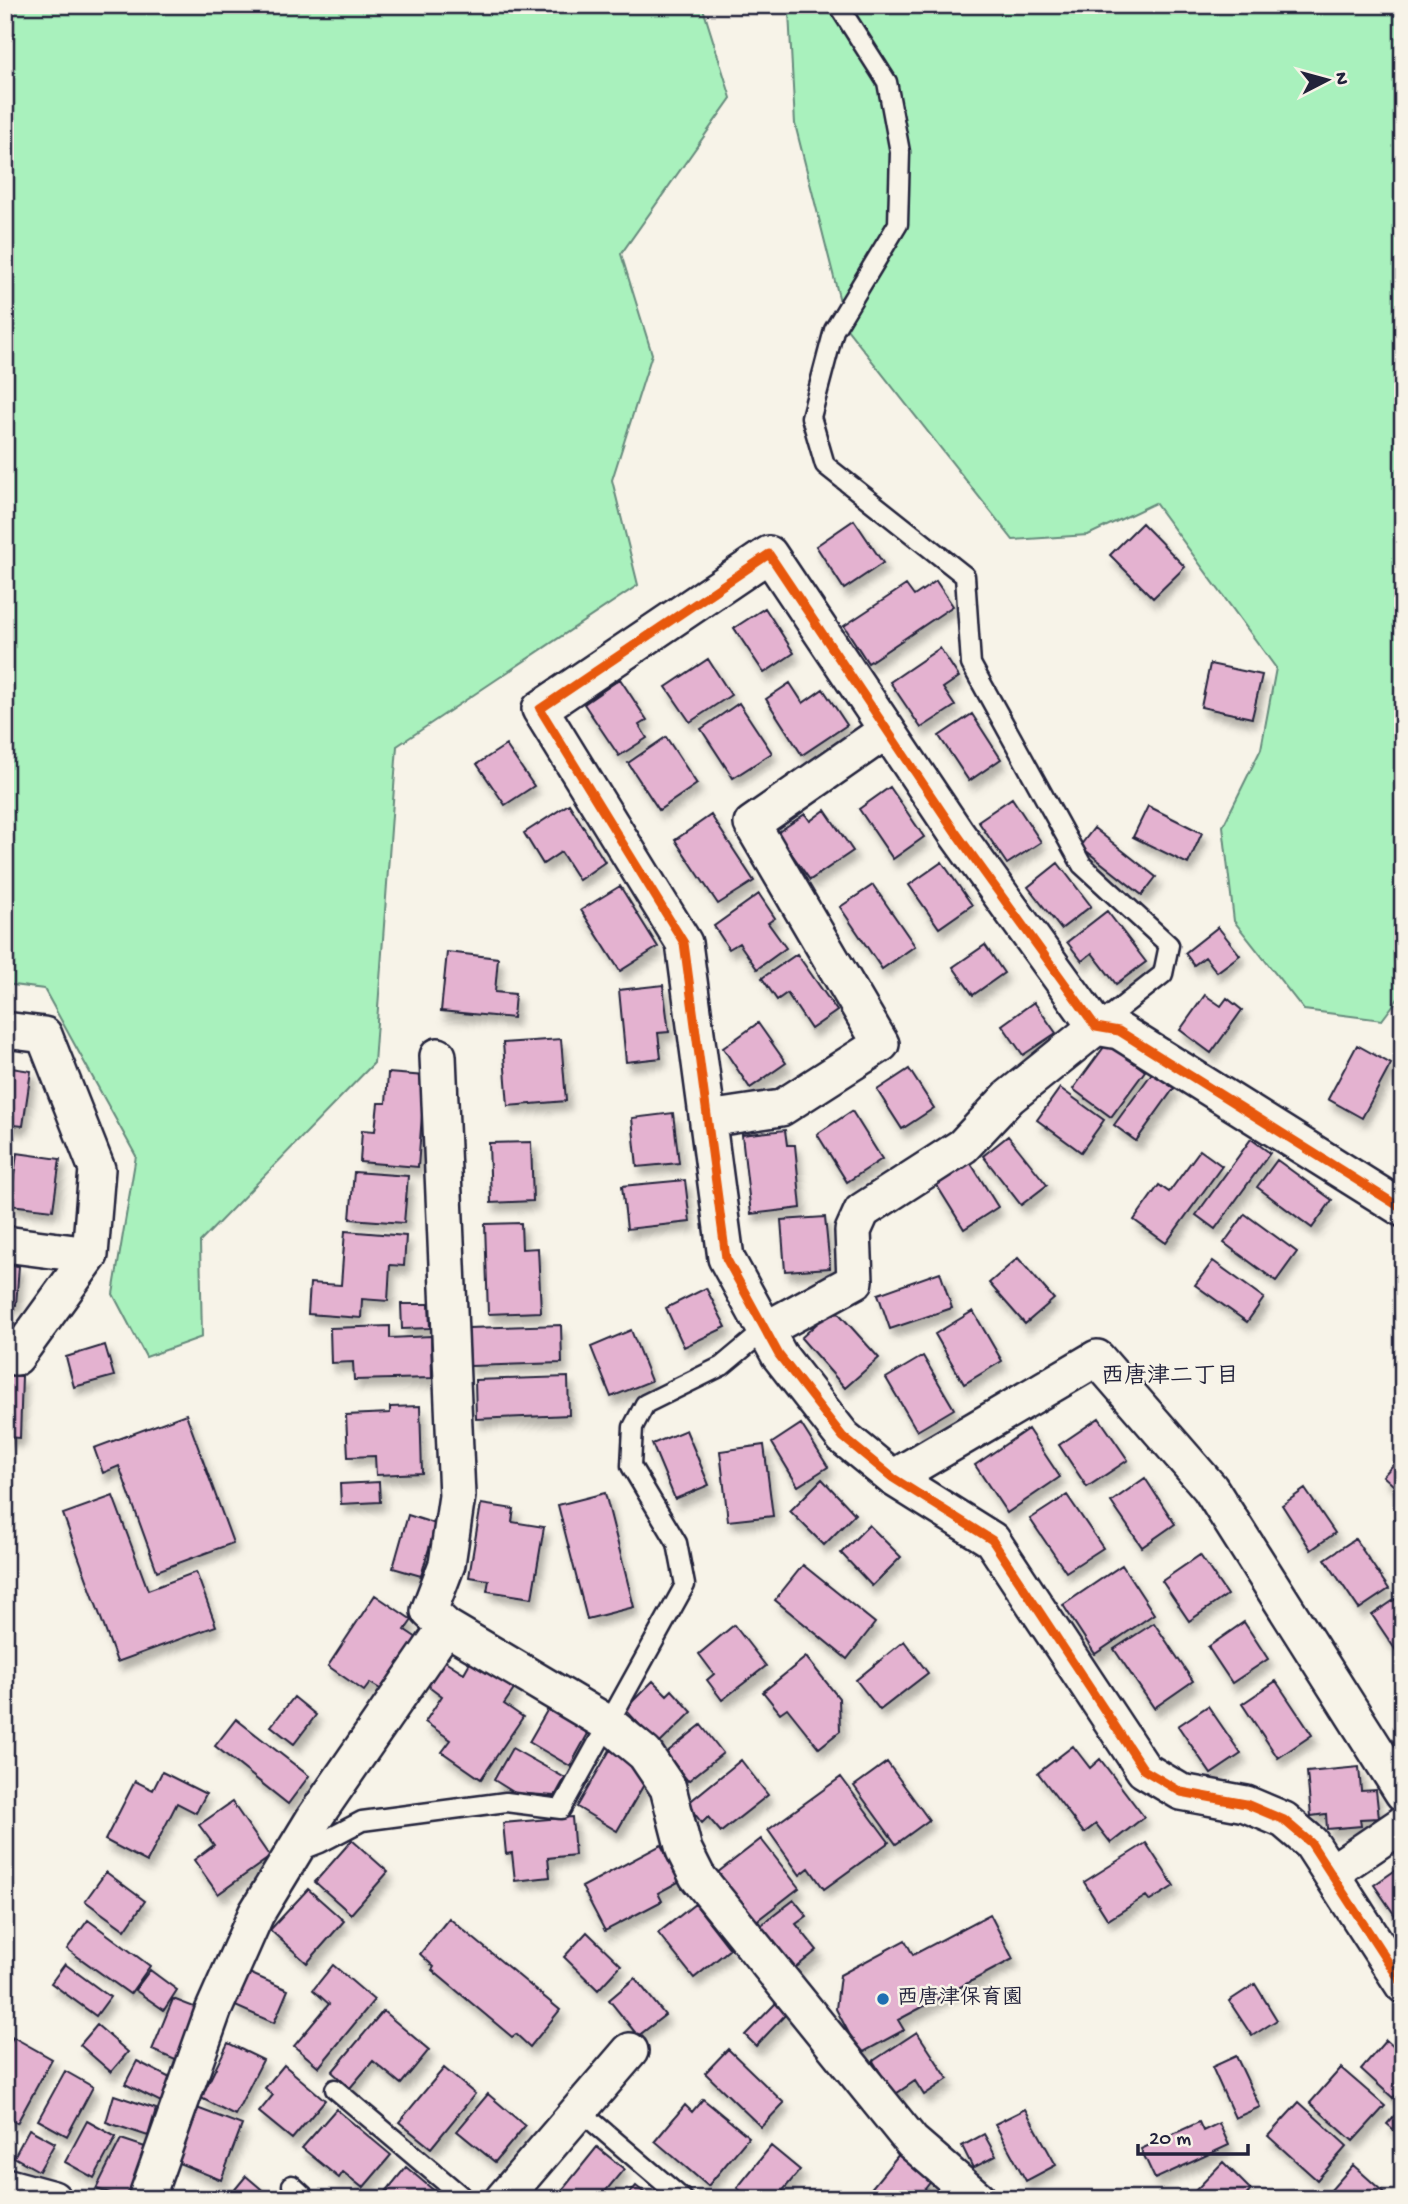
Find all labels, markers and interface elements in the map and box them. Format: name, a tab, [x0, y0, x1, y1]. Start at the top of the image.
north arrow	[1292, 46, 1362, 116]
text: N	[1328, 71, 1353, 86]
district label: 西唐津二丁目	[1101, 1362, 1239, 1391]
place label: 西唐津保育園	[897, 1985, 1023, 2012]
marker: 西唐津保育園	[875, 1991, 891, 2007]
scale bar	[1138, 2113, 1249, 2157]
text: 20 m	[1149, 2128, 1191, 2153]

